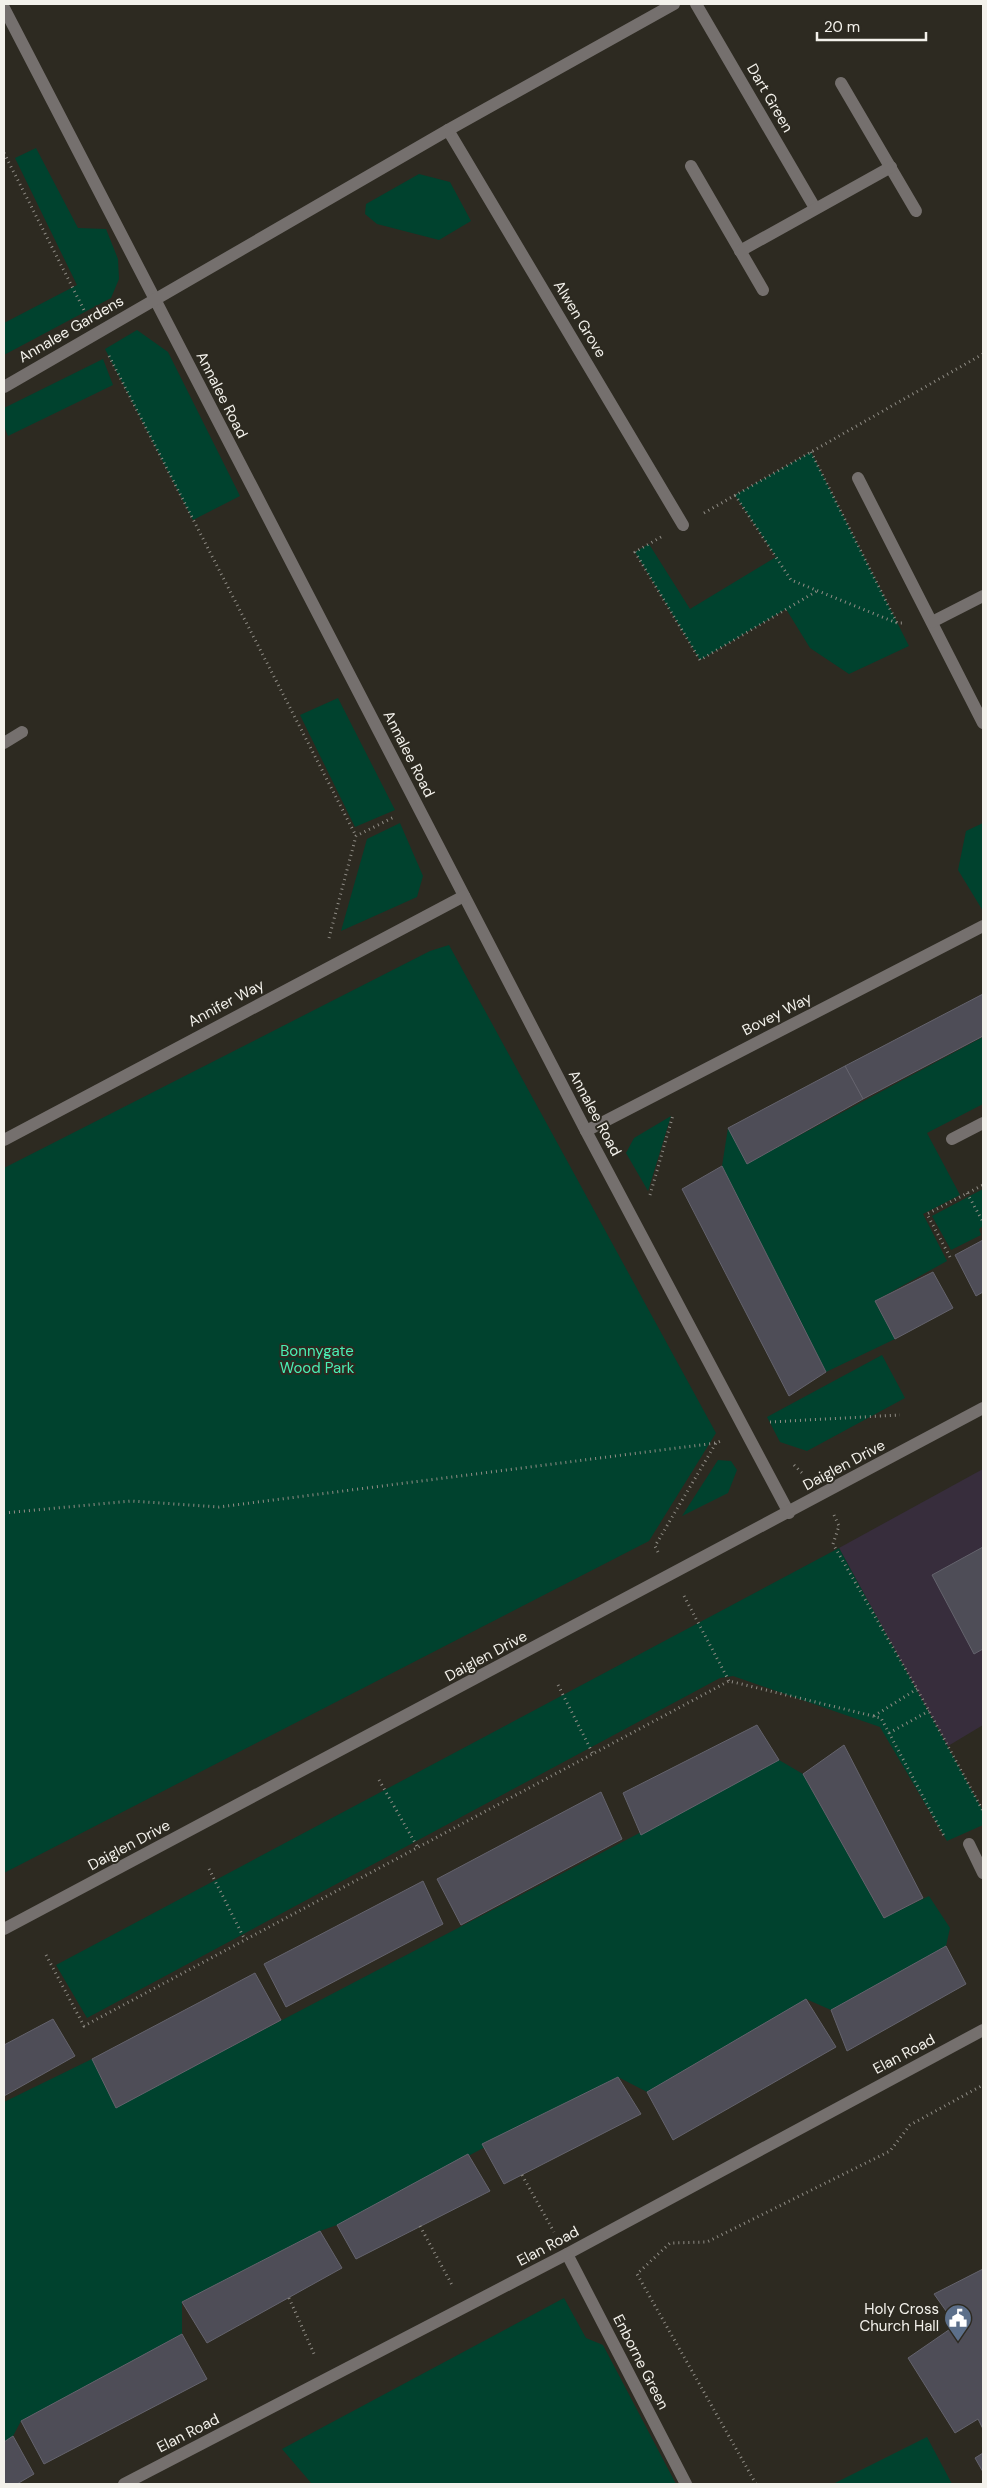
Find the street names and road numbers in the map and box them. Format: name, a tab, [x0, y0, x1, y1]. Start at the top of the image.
street label: Dart Green	[742, 60, 798, 136]
street label: Alwen Grove	[549, 277, 611, 361]
street label: Annalee Gardens	[15, 291, 127, 367]
street label: Annalee Road	[192, 348, 252, 442]
street label: Annalee Road	[379, 707, 439, 801]
street label: Annifer Way	[184, 974, 268, 1031]
street label: Bovey Way	[739, 988, 816, 1040]
street label: Annalee Road	[564, 1067, 626, 1159]
street label: Daiglen Drive	[799, 1435, 889, 1495]
street label: Daiglen Drive	[441, 1626, 531, 1686]
street label: Daiglen Drive	[84, 1815, 174, 1875]
street label: Elan Road	[869, 2029, 939, 2079]
street label: Elan Road	[513, 2221, 583, 2271]
street label: Enborne Green	[608, 2311, 674, 2413]
street label: Elan Road	[153, 2409, 223, 2457]

